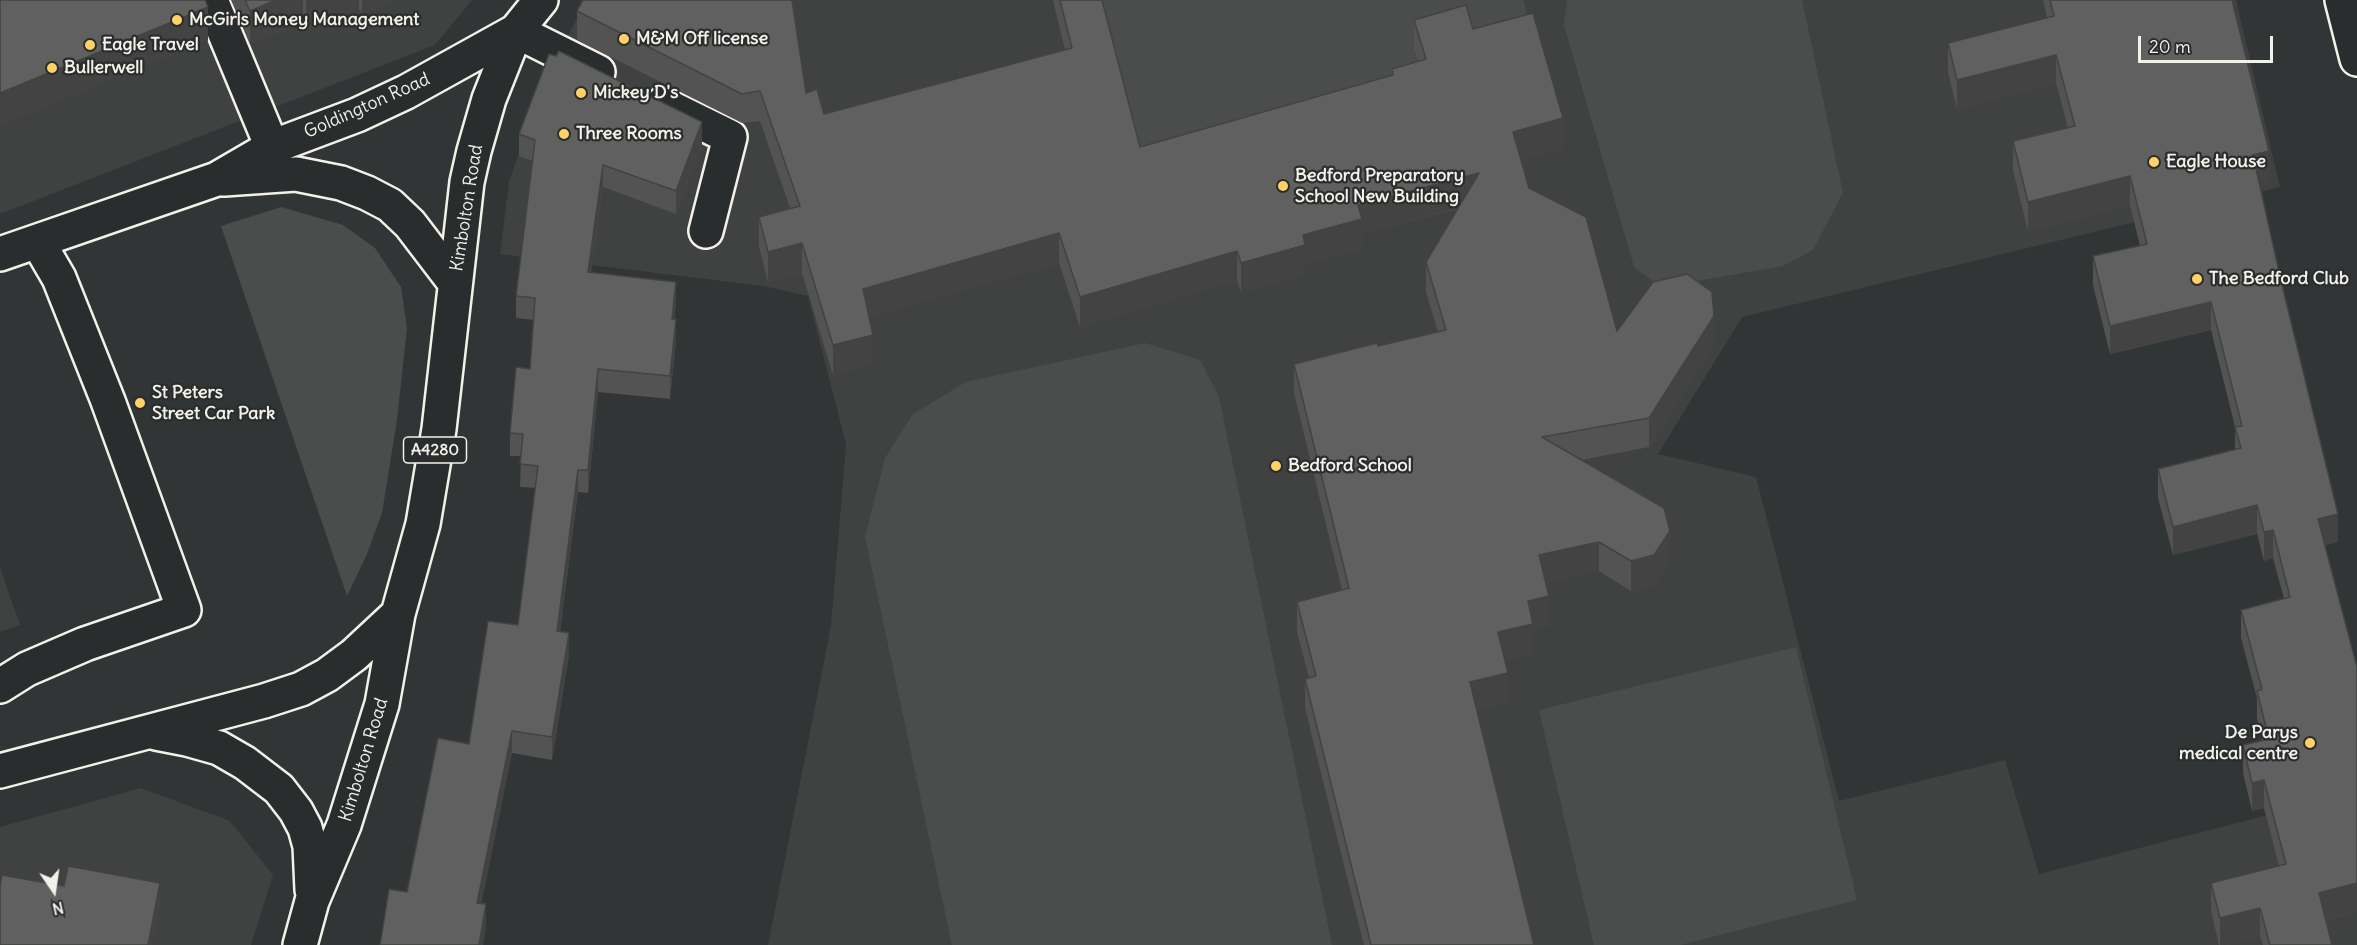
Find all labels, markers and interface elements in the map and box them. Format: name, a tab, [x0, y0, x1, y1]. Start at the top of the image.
place label: McGirls Money Management	[189, 9, 419, 31]
marker: McGirls Money Management	[170, 13, 184, 27]
scale bar	[2141, 24, 2276, 62]
place label: M&M Off license	[636, 28, 768, 50]
marker: M&M Off license	[617, 32, 631, 46]
place label: Eagle Travel	[102, 34, 199, 56]
text: 20 m	[2149, 35, 2191, 58]
marker: Eagle Travel	[83, 38, 97, 52]
place label: Bullerwell	[64, 57, 143, 79]
marker: Bullerwell	[45, 61, 59, 75]
street label: Goldington Road	[301, 69, 433, 143]
place label: Mickey D's	[593, 82, 678, 104]
marker: Mickey D's	[574, 86, 588, 100]
place label: Three Rooms	[576, 123, 682, 145]
marker: Three Rooms	[557, 127, 571, 141]
street label: Kimbolton Road	[446, 143, 488, 273]
place label: Eagle House	[2166, 151, 2266, 173]
marker: Eagle House	[2147, 155, 2161, 169]
place label: Bedford Preparatory School New Building	[1295, 165, 1464, 207]
marker: Bedford Preparatory School New Building	[1276, 179, 1290, 193]
place label: The Bedford Club	[2209, 268, 2349, 290]
marker: The Bedford Club	[2190, 272, 2204, 286]
place label: St Peters Street Car Park	[152, 382, 275, 424]
marker: St Peters Street Car Park	[133, 396, 147, 410]
road number: A4280	[404, 437, 466, 463]
place label: Bedford School	[1288, 455, 1412, 477]
marker: Bedford School	[1269, 459, 1283, 473]
street label: Kimbolton Road	[335, 696, 393, 824]
place label: De Parys medical centre	[2179, 722, 2298, 764]
marker: De Parys medical centre	[2303, 736, 2317, 750]
north arrow	[24, 861, 84, 921]
text: N	[50, 898, 66, 920]

